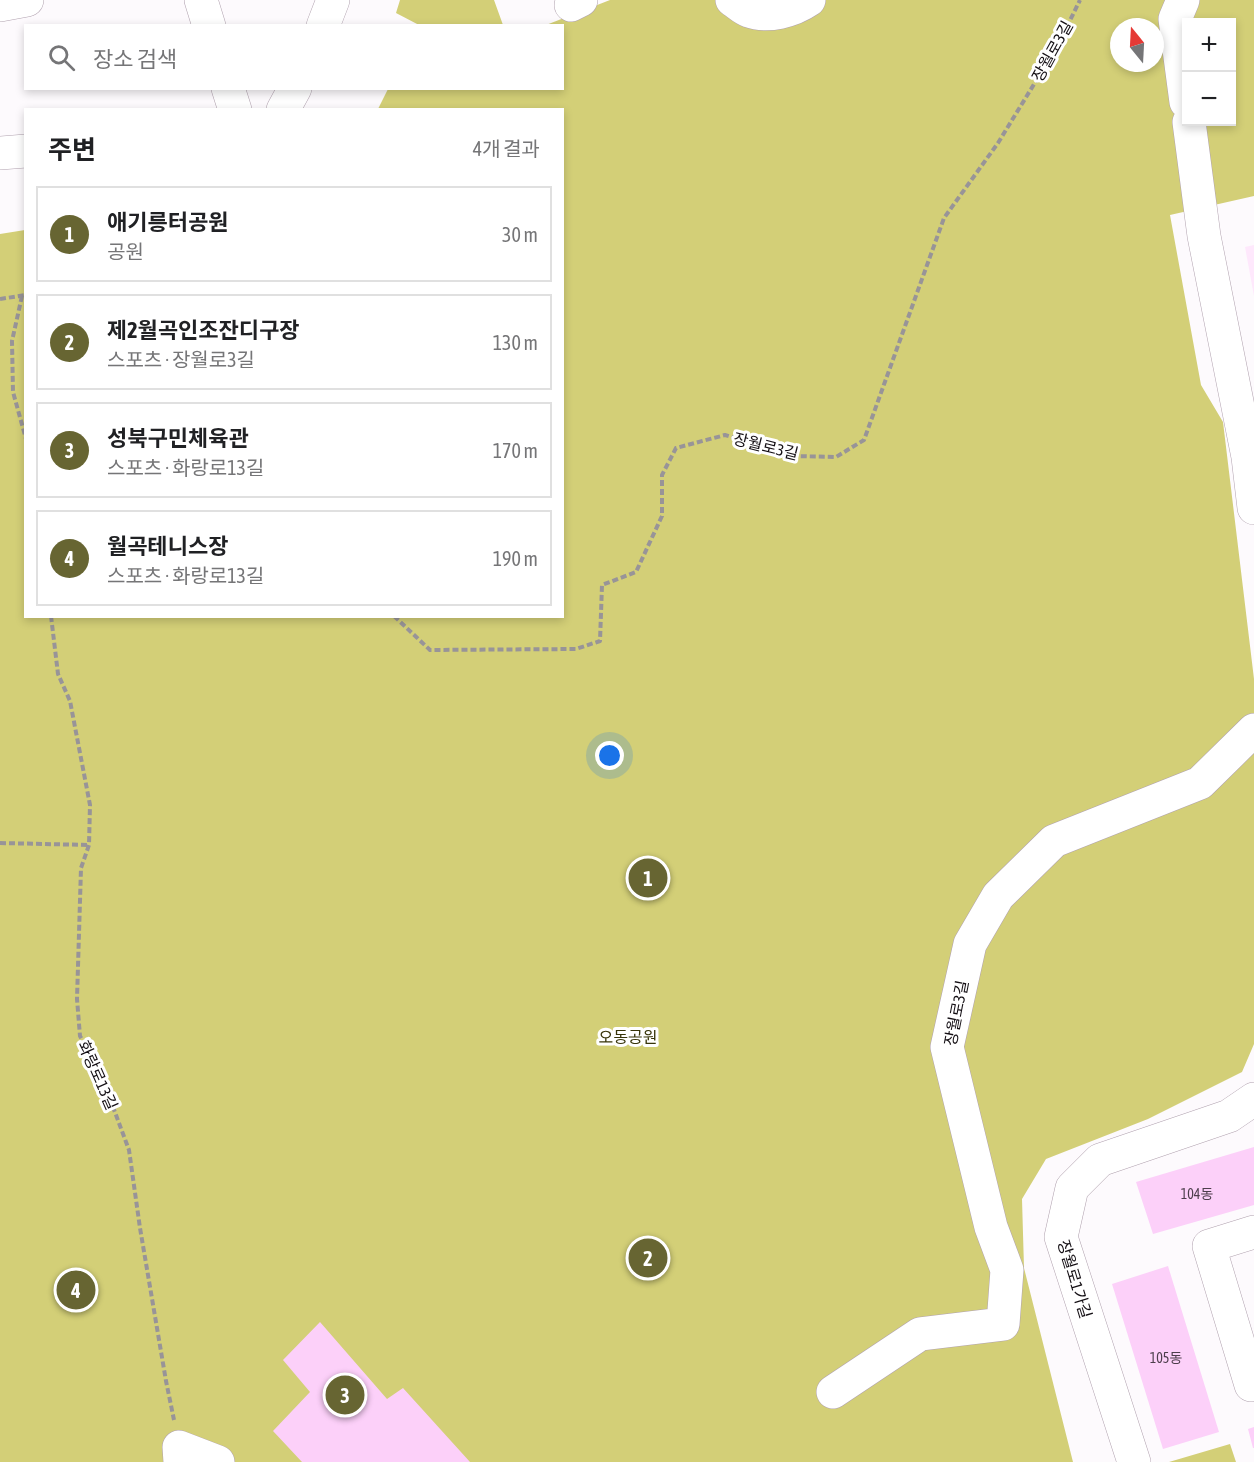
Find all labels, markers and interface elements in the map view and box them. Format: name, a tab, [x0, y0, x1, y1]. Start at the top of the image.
street label: 장월로3길	[1028, 18, 1076, 84]
north arrow	[1110, 18, 1164, 72]
map controls	[1182, 18, 1236, 126]
button: +	[1182, 18, 1236, 72]
search box	[24, 24, 564, 90]
icon: search	[45, 41, 78, 74]
text: 장소 검색	[93, 46, 177, 72]
button: −	[1182, 72, 1236, 126]
text: 주변	[48, 135, 96, 165]
text: 4개 결과	[473, 137, 540, 160]
text: 애기릉터공원	[107, 209, 228, 235]
text: 1	[65, 223, 74, 246]
text: 30 m	[502, 223, 538, 246]
text: 공원	[107, 240, 144, 263]
text: 제2월곡인조잔디구장	[107, 317, 300, 343]
text: 2	[65, 331, 74, 354]
text: 130 m	[493, 331, 538, 354]
text: 스포츠 · 장월로3길	[107, 348, 255, 371]
text: 성북구민체육관	[107, 425, 249, 451]
street label: 장월로3길	[732, 429, 800, 463]
text: 3	[65, 439, 74, 462]
text: 170 m	[493, 439, 538, 462]
text: 스포츠 · 화랑로13길	[107, 456, 264, 479]
text: 월곡테니스장	[107, 533, 228, 559]
text: 4	[65, 547, 74, 570]
text: 190 m	[493, 547, 538, 570]
text: 스포츠 · 화랑로13길	[107, 564, 264, 587]
your location	[595, 741, 624, 770]
pin: 1	[628, 856, 668, 900]
street label: 장월로3길	[941, 979, 971, 1047]
park label: 오동공원	[599, 1028, 657, 1046]
street label: 화랑로13길	[75, 1038, 121, 1112]
house number: 104동	[1181, 1186, 1213, 1202]
pin: 2	[628, 1236, 668, 1280]
street label: 장월로1가길	[1055, 1238, 1095, 1320]
pin: 4	[56, 1268, 96, 1312]
house number: 105동	[1150, 1350, 1182, 1366]
pin: 3	[326, 1372, 364, 1418]

